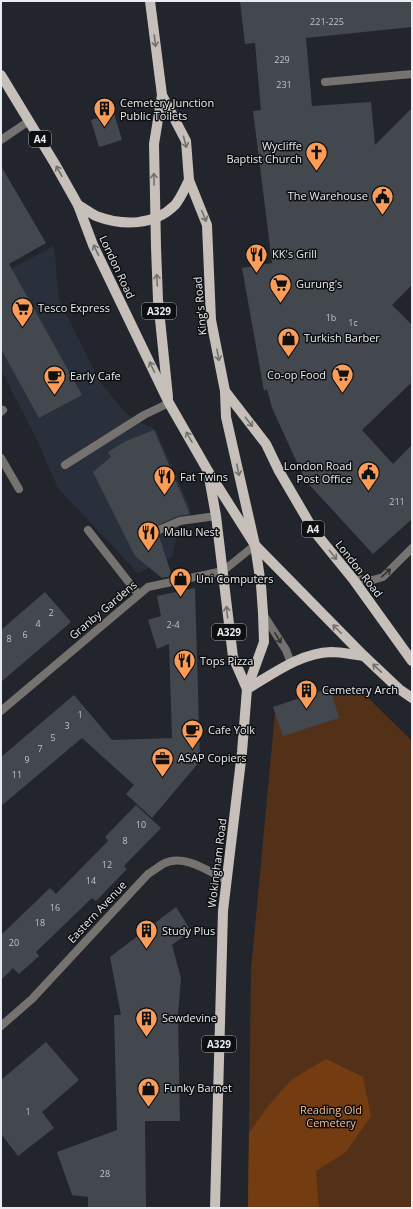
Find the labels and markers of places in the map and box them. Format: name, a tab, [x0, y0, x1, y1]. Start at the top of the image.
place label: Cemetery Junction Public Toilets	[120, 95, 214, 123]
building icon: Cemetery Junction Public Toilets	[91, 96, 117, 129]
place label: Wycliffe Baptist Church	[226, 138, 302, 166]
church icon: Wycliffe Baptist Church	[304, 139, 330, 172]
public building icon: The Warehouse	[370, 183, 396, 216]
place label: The Warehouse	[288, 188, 368, 203]
restaurant icon: KK's Grill	[243, 241, 269, 274]
place label: KK's Grill	[272, 246, 317, 261]
supermarket icon: Gurung's	[267, 271, 293, 304]
place label: Gurung's	[296, 276, 342, 291]
supermarket icon: Tesco Express	[10, 295, 36, 328]
place label: Tesco Express	[38, 300, 110, 315]
shop icon: Turkish Barber	[276, 325, 302, 358]
place label: Turkish Barber	[304, 330, 380, 345]
supermarket icon: Co-op Food	[329, 362, 355, 395]
cafe icon: Early Cafe	[42, 363, 68, 396]
place label: Co-op Food	[267, 367, 326, 382]
place label: Early Cafe	[70, 368, 121, 383]
place label: London Road Post Office	[284, 458, 352, 486]
public building icon: London Road Post Office	[355, 459, 381, 492]
restaurant icon: Fat Twins	[151, 464, 177, 497]
place label: Fat Twins	[180, 469, 228, 484]
restaurant icon: Mallu Nest	[135, 519, 161, 552]
place label: Mallu Nest	[164, 524, 219, 539]
shop icon: Uni Computers	[168, 566, 194, 599]
place label: Uni Computers	[196, 571, 273, 586]
restaurant icon: Tops Pizza	[171, 648, 197, 681]
place label: Tops Pizza	[200, 653, 253, 668]
building icon: Cemetery Arch	[293, 677, 319, 710]
place label: Cemetery Arch	[322, 682, 398, 697]
cafe icon: Cafe Yolk	[179, 717, 205, 750]
place label: Cafe Yolk	[208, 722, 255, 737]
office icon: ASAP Copiers	[150, 745, 176, 778]
place label: ASAP Copiers	[178, 750, 246, 765]
building icon: Study Plus	[133, 918, 159, 951]
place label: Study Plus	[162, 923, 215, 938]
building icon: Sewdevine	[133, 1005, 159, 1038]
place label: Sewdevine	[162, 1010, 217, 1025]
shop icon: Funky Barnet	[135, 1075, 161, 1108]
place label: Funky Barnet	[164, 1080, 232, 1095]

